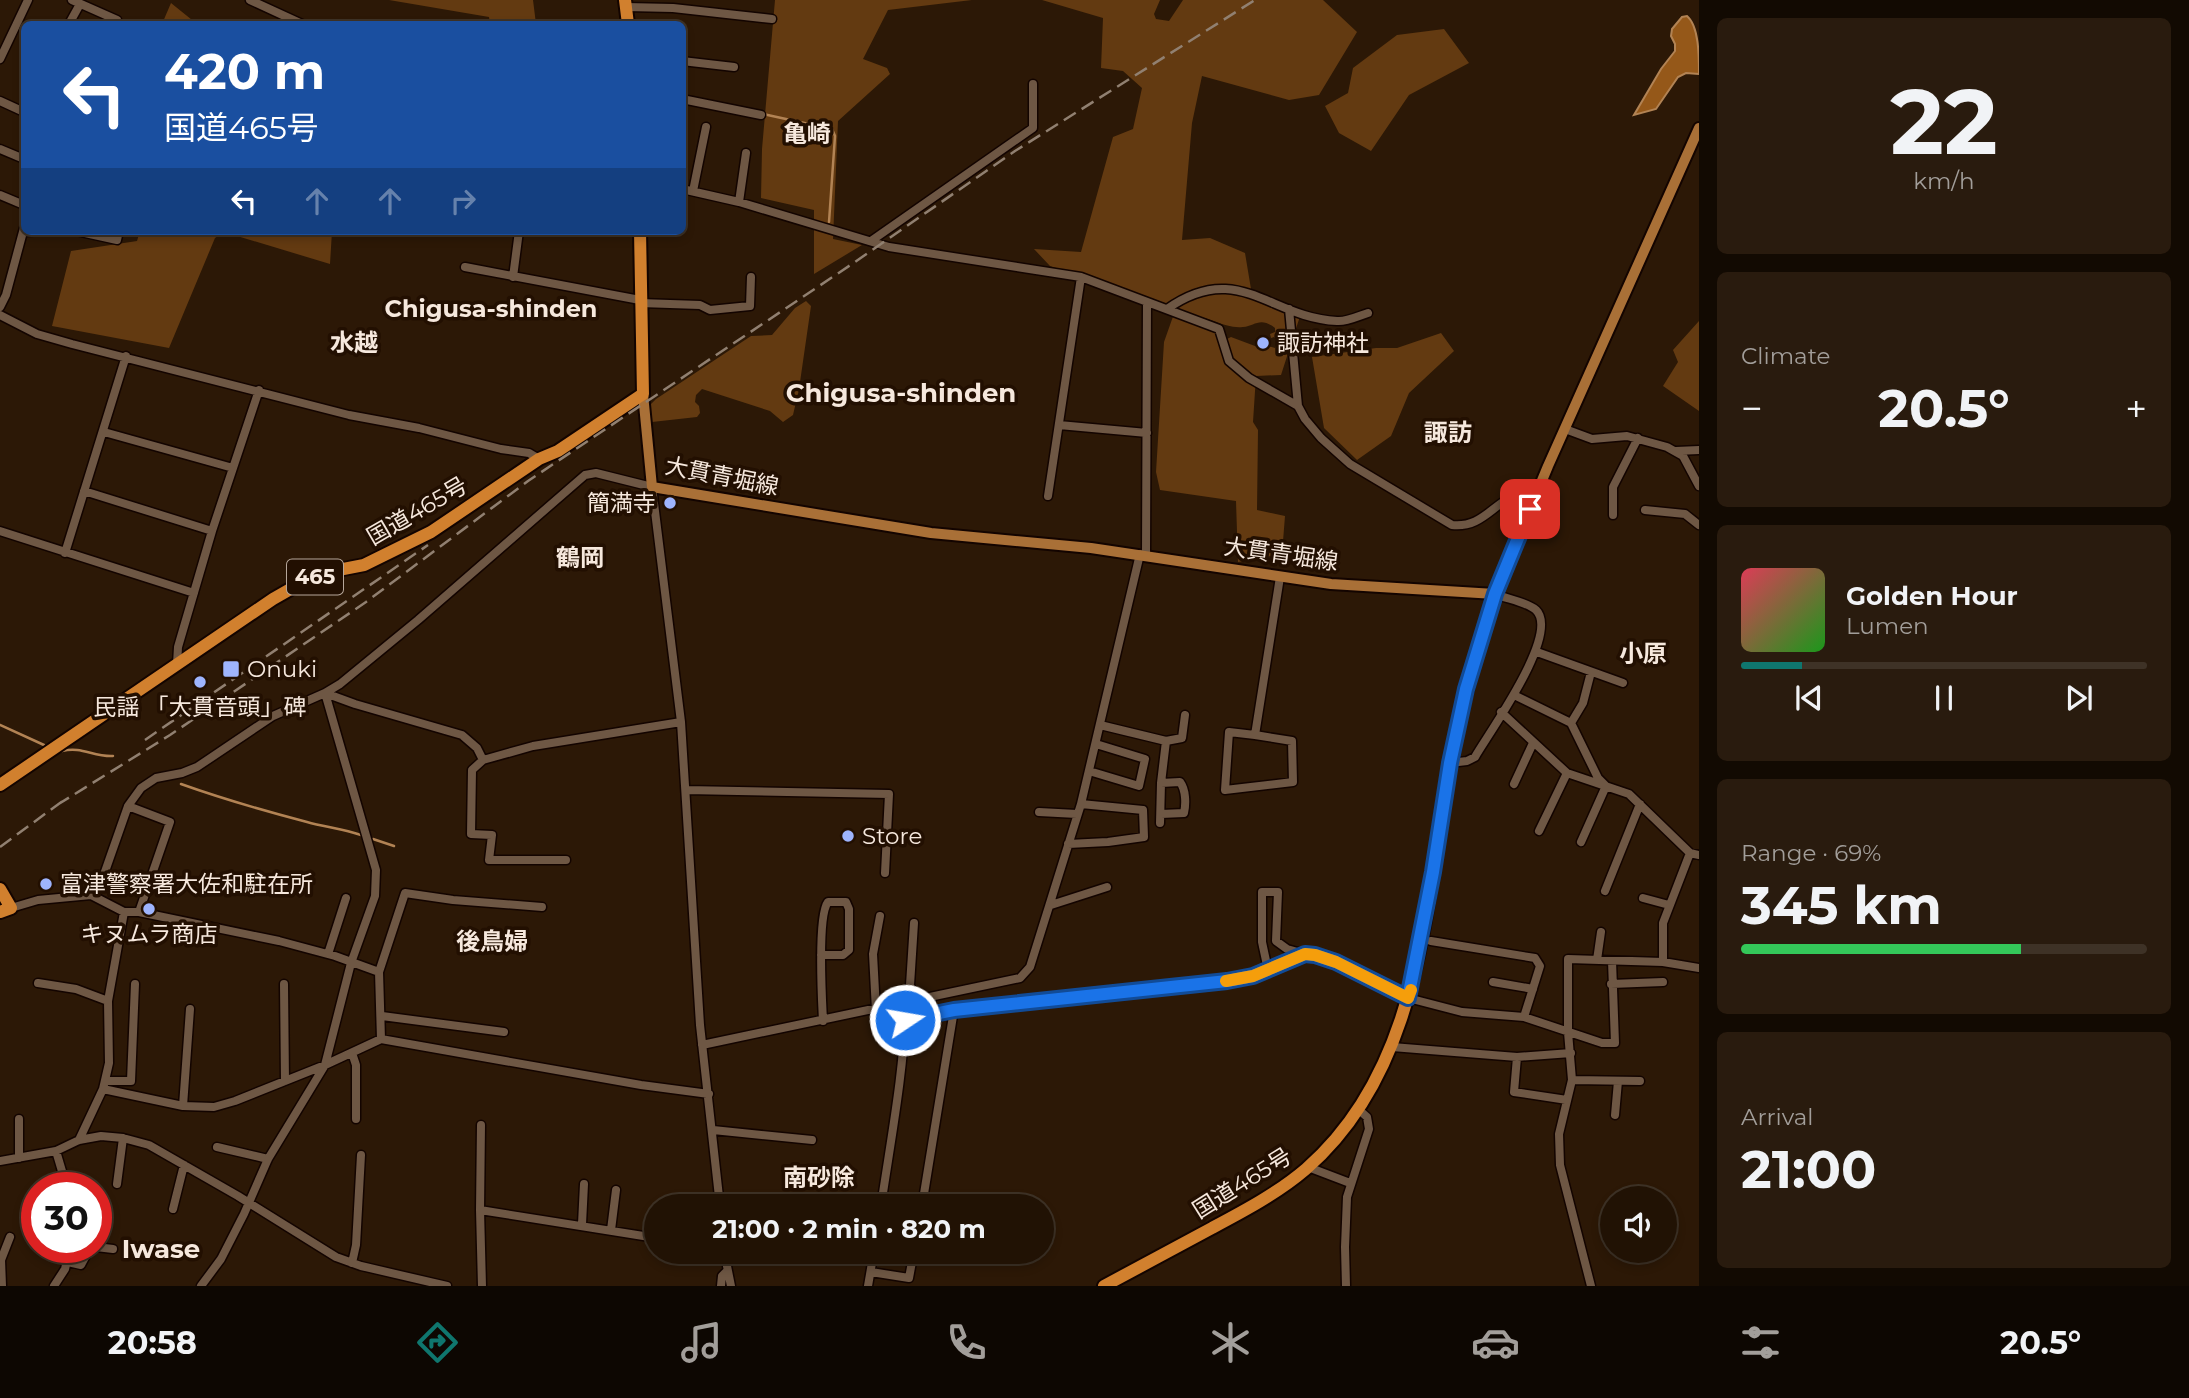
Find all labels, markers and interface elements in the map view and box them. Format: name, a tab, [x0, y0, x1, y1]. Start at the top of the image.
text: 420 m	[164, 42, 325, 101]
icon: left	[49, 49, 140, 140]
text: 22	[1890, 66, 1998, 177]
text: 国道465号	[164, 108, 319, 147]
district label: 亀崎	[783, 119, 831, 148]
text: km/h	[1913, 167, 1975, 195]
icon: left	[225, 182, 263, 220]
icon: ahead	[298, 182, 336, 220]
icon: ahead	[371, 182, 409, 220]
icon: right	[444, 182, 482, 220]
district label: Chigusa-shinden	[385, 294, 597, 323]
district label: 水越	[330, 328, 378, 357]
place label: 諏訪神社	[1277, 329, 1369, 357]
marker: 諏訪神社	[1255, 335, 1271, 351]
text: Climate	[1741, 342, 1830, 370]
district label: Chigusa-shinden	[786, 377, 1016, 409]
text: 20.5°	[1878, 377, 2010, 440]
text: −	[1741, 385, 1763, 432]
text: +	[2125, 385, 2147, 432]
district label: 諏訪	[1424, 418, 1472, 447]
street label: 大貫青堀線	[663, 451, 781, 501]
street label: 国道465号	[362, 471, 472, 551]
pin	[1500, 479, 1560, 539]
place label: 簡満寺	[587, 489, 656, 517]
icon: arrive	[1511, 490, 1549, 528]
marker: 簡満寺	[662, 495, 678, 511]
street label: 大貫青堀線	[1222, 532, 1340, 576]
district label: 鶴岡	[556, 543, 604, 572]
road number: 465	[287, 560, 343, 594]
text: Golden Hour	[1846, 580, 2018, 612]
text: Lumen	[1846, 612, 1929, 640]
district label: 小原	[1619, 639, 1667, 668]
place label: Onuki	[247, 655, 317, 683]
marker: Onuki	[221, 659, 241, 679]
marker: 民謡 「大貫音頭」碑	[192, 674, 208, 690]
icon: previous	[1790, 679, 1828, 717]
icon: pause	[1925, 679, 1963, 717]
icon: next	[2060, 679, 2098, 717]
place label: 民謡 「大貫音頭」碑	[93, 693, 307, 721]
place label: Store	[862, 822, 922, 850]
marker: Store	[840, 828, 856, 844]
text: Range · 69%	[1741, 839, 1881, 867]
place label: 富津警察署大佐和駐在所	[60, 870, 313, 898]
text: 345 km	[1741, 874, 1942, 937]
marker: 富津警察署大佐和駐在所	[38, 876, 54, 892]
marker: キヌムラ商店	[141, 901, 157, 917]
place label: キヌムラ商店	[81, 920, 217, 948]
district label: 後鳥婦	[456, 927, 528, 956]
position arrow	[868, 983, 942, 1057]
text: Arrival	[1741, 1103, 1814, 1131]
text: 21:00	[1741, 1138, 1876, 1201]
street label: 国道465号	[1187, 1142, 1297, 1224]
district label: 南砂除	[783, 1163, 855, 1192]
speed limit sign: 30	[21, 1172, 112, 1263]
map controls	[1600, 1186, 1677, 1263]
button: sound	[1600, 1186, 1677, 1263]
text: 21:00 · 2 min · 820 m	[712, 1213, 986, 1245]
district label: Iwase	[122, 1233, 200, 1265]
icon: directions	[413, 1318, 462, 1367]
icon: music	[677, 1318, 726, 1367]
icon: phone	[942, 1318, 991, 1367]
icon: climate	[1206, 1318, 1255, 1367]
icon: car	[1471, 1318, 1520, 1367]
icon: filters	[1736, 1318, 1785, 1367]
text: 20:58	[108, 1323, 197, 1362]
text: 20.5°	[2000, 1323, 2081, 1362]

